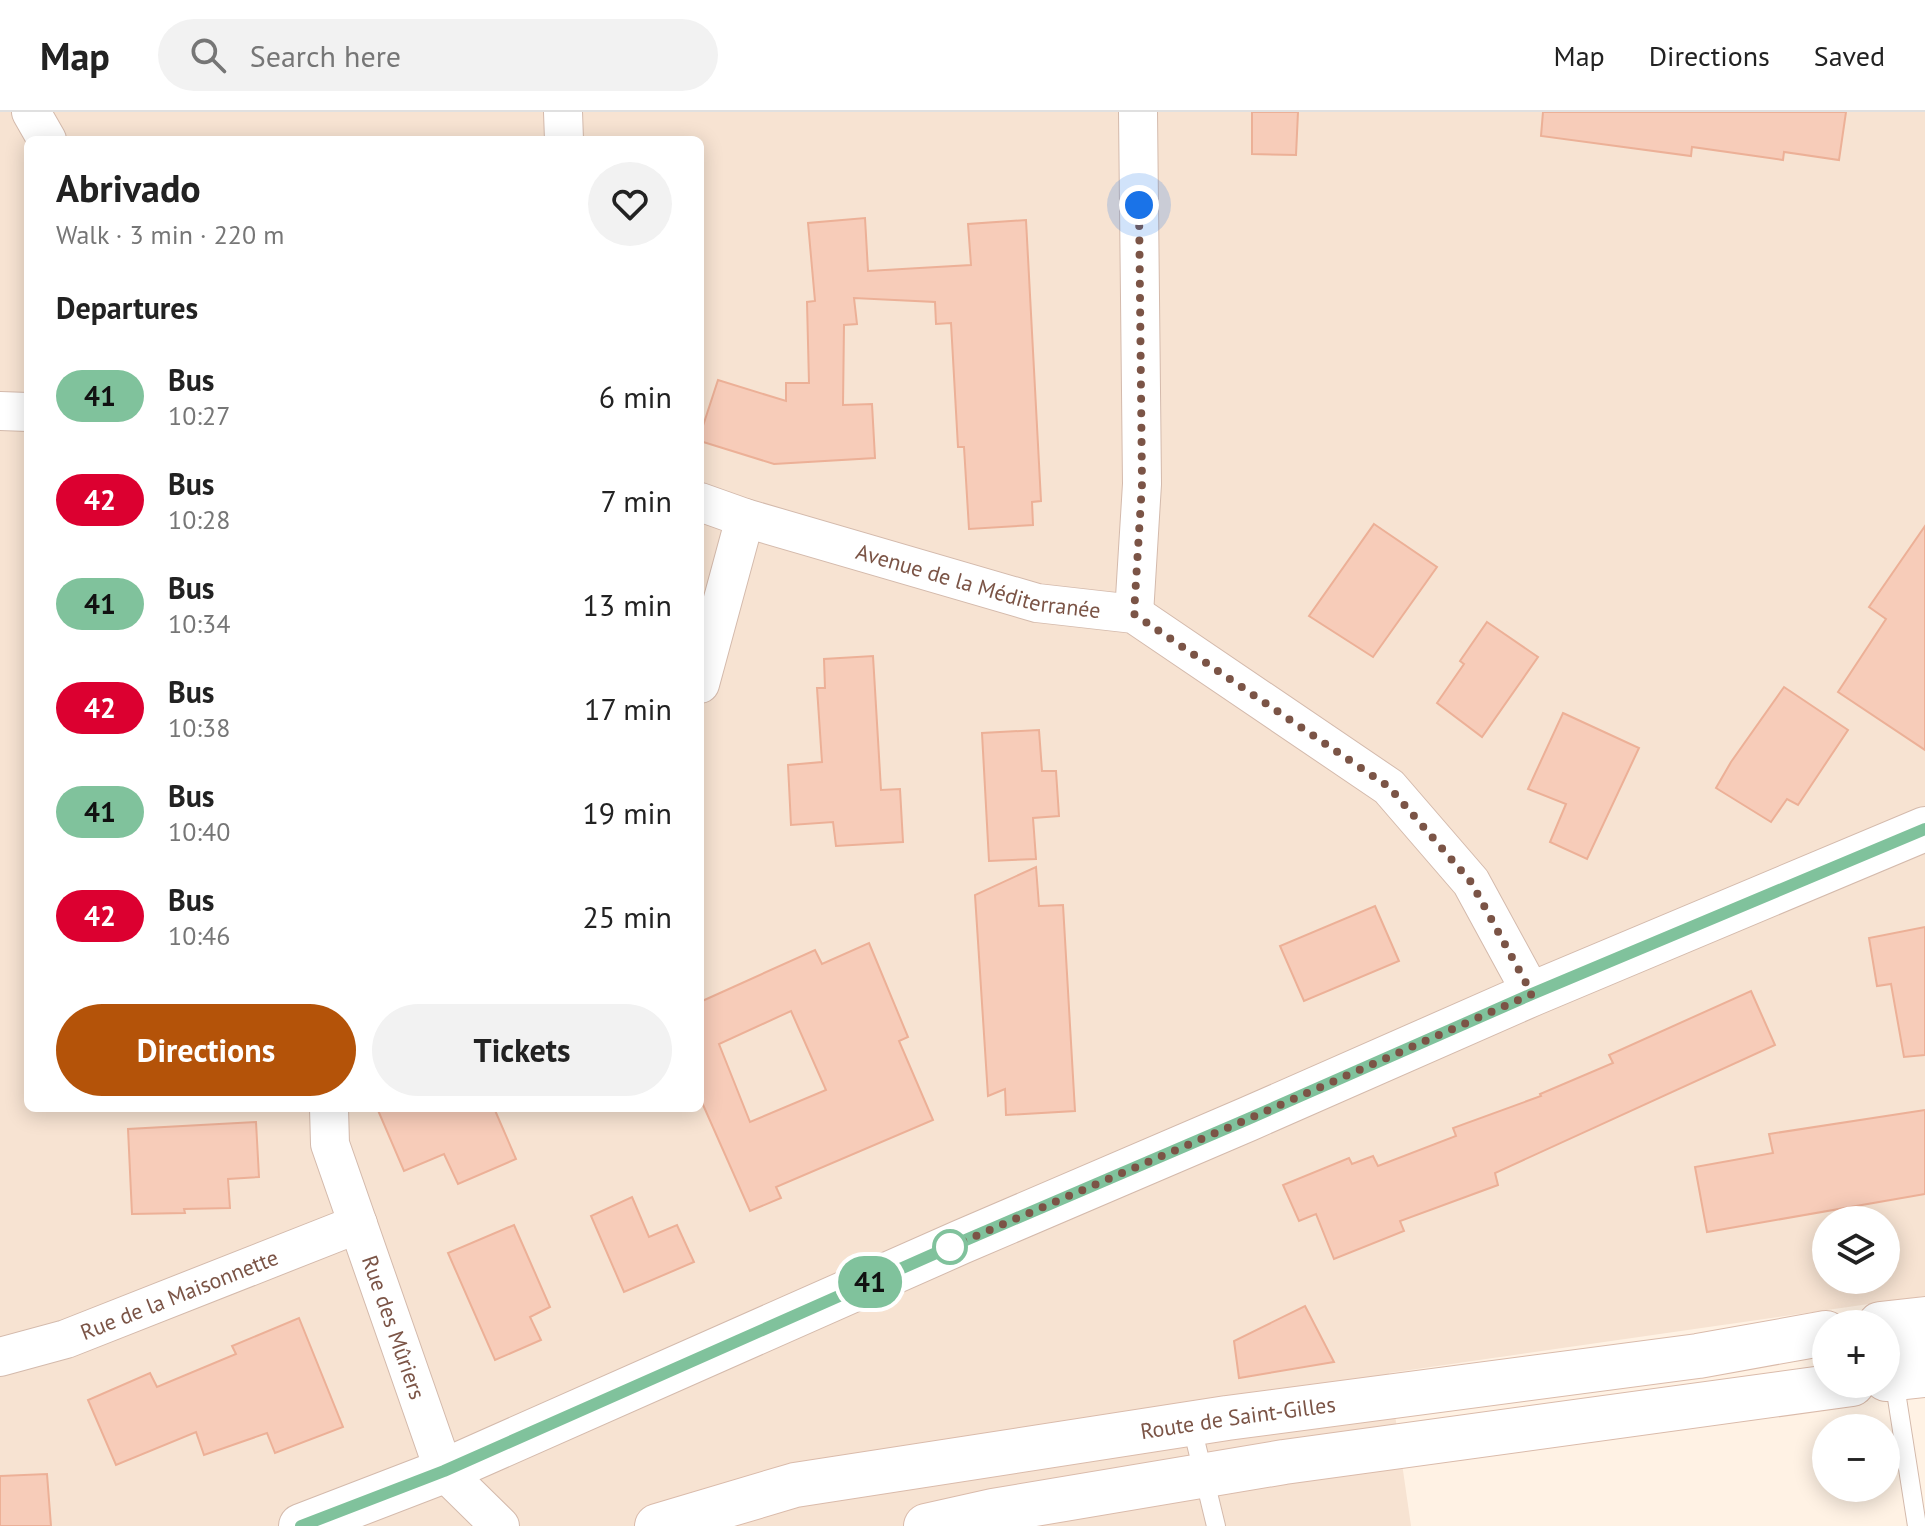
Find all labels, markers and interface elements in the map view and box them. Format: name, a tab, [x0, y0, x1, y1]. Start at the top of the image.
search box	[158, 19, 718, 91]
text: Map	[40, 31, 110, 80]
icon: search	[186, 33, 230, 77]
text: Search here	[250, 36, 401, 75]
text: Map	[1554, 37, 1605, 74]
text: Directions	[1649, 37, 1770, 74]
text: Saved	[1814, 37, 1885, 74]
button: heart	[588, 162, 672, 246]
text: Abrivado	[56, 163, 201, 212]
your location	[1119, 185, 1159, 225]
text: Walk · 3 min · 220 m	[56, 218, 284, 251]
text: Departures	[56, 288, 198, 327]
text: Bus	[168, 360, 215, 399]
text: 41	[84, 377, 116, 414]
text: 6 min	[599, 377, 672, 416]
text: 10:27	[168, 399, 230, 432]
text: Bus	[168, 464, 215, 503]
text: 42	[84, 481, 116, 518]
text: 7 min	[600, 481, 672, 520]
text: 10:28	[168, 503, 230, 536]
street label: Avenue de la Méditerranée	[853, 537, 1102, 624]
text: Bus	[168, 568, 215, 607]
text: 41	[84, 585, 116, 622]
text: 13 min	[582, 585, 672, 624]
text: 10:34	[168, 607, 230, 640]
text: Bus	[168, 672, 215, 711]
text: 42	[84, 689, 116, 726]
text: 17 min	[584, 689, 672, 728]
text: 10:38	[168, 711, 230, 744]
text: Bus	[168, 776, 215, 815]
text: 41	[84, 793, 116, 830]
text: 19 min	[582, 793, 672, 832]
text: 10:40	[168, 815, 230, 848]
text: Bus	[168, 880, 215, 919]
text: 42	[84, 897, 116, 934]
text: 25 min	[582, 897, 672, 936]
text: 10:46	[168, 919, 230, 952]
button: Directions	[56, 1004, 356, 1096]
button: Tickets	[372, 1004, 672, 1096]
map controls	[1812, 1206, 1900, 1502]
button: layers	[1812, 1206, 1900, 1294]
unlabelled marker	[933, 1230, 967, 1264]
street label: Rue de la Maisonnette	[76, 1243, 282, 1346]
street label: Rue des Mûriers	[356, 1251, 432, 1403]
line badge: 41	[834, 1256, 906, 1308]
text: 41	[854, 1263, 886, 1300]
button: +	[1812, 1310, 1900, 1398]
street label: Route de Saint-Gilles	[1138, 1390, 1337, 1445]
button: −	[1812, 1414, 1900, 1502]

